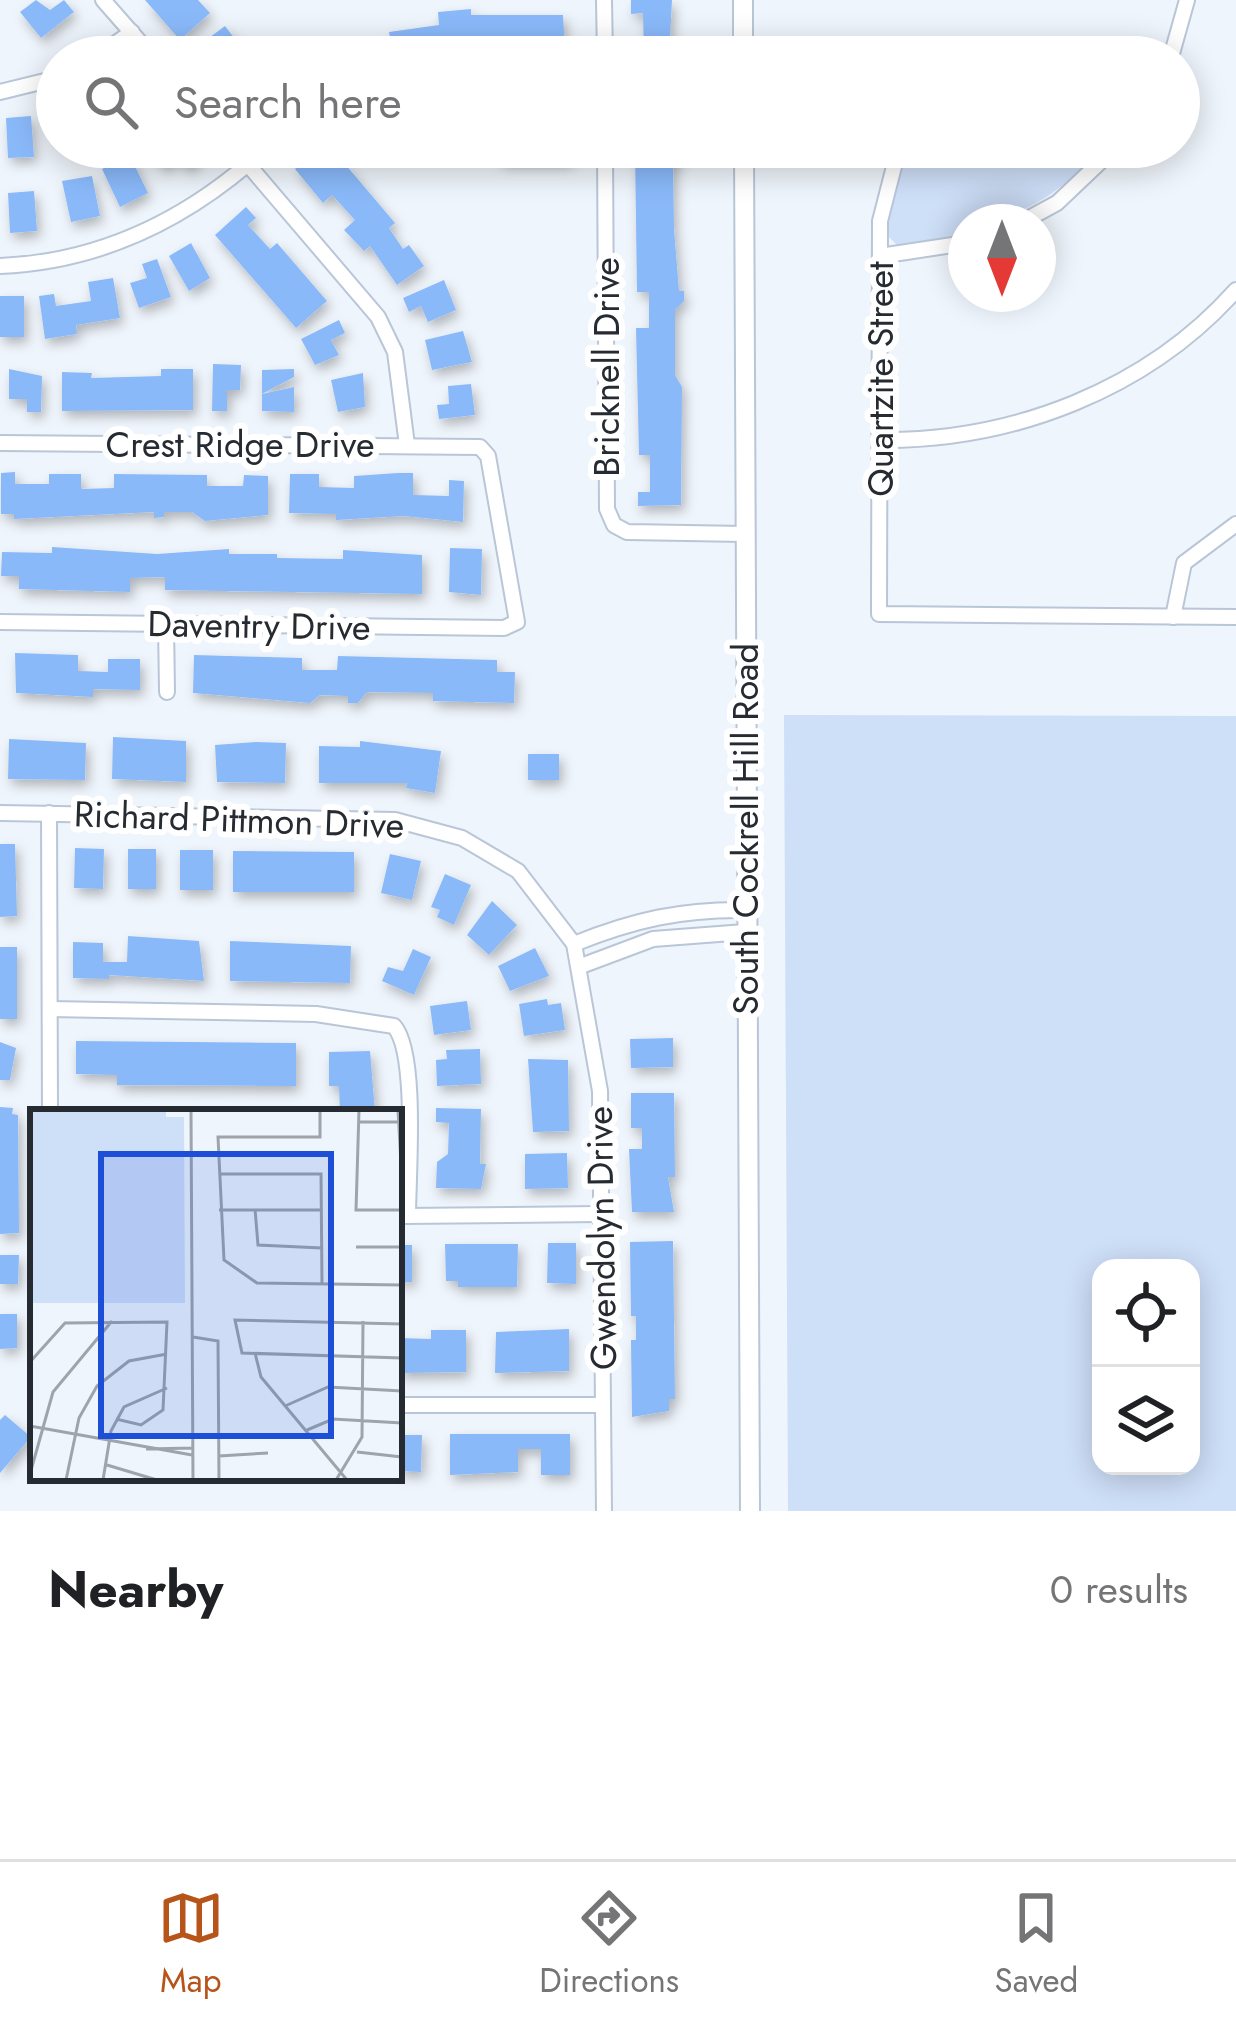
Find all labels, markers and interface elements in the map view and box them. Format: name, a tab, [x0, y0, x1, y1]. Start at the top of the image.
search box	[36, 36, 1200, 168]
icon: search	[78, 69, 144, 135]
text: Search here	[174, 70, 402, 135]
north arrow	[948, 204, 1056, 312]
street label: Bricknell Drive	[580, 257, 632, 477]
street label: Quartzite Street	[854, 261, 906, 497]
street label: Crest Ridge Drive	[106, 418, 374, 470]
street label: Daventry Drive	[147, 597, 371, 653]
street label: South Cockrell Hill Road	[719, 643, 771, 1015]
street label: Richard Pittmon Drive	[73, 787, 405, 851]
street label: Gwendolyn Drive	[573, 1106, 629, 1370]
inset map	[30, 1109, 402, 1481]
map controls	[1092, 1259, 1200, 1475]
button: locate	[1092, 1259, 1200, 1367]
button: layers	[1092, 1367, 1200, 1475]
text: Nearby	[48, 1552, 223, 1626]
text: 0 results	[1050, 1561, 1188, 1618]
tab: Map	[158, 1885, 224, 2004]
tab: Directions	[539, 1885, 679, 2004]
tab: Saved	[995, 1885, 1078, 2004]

